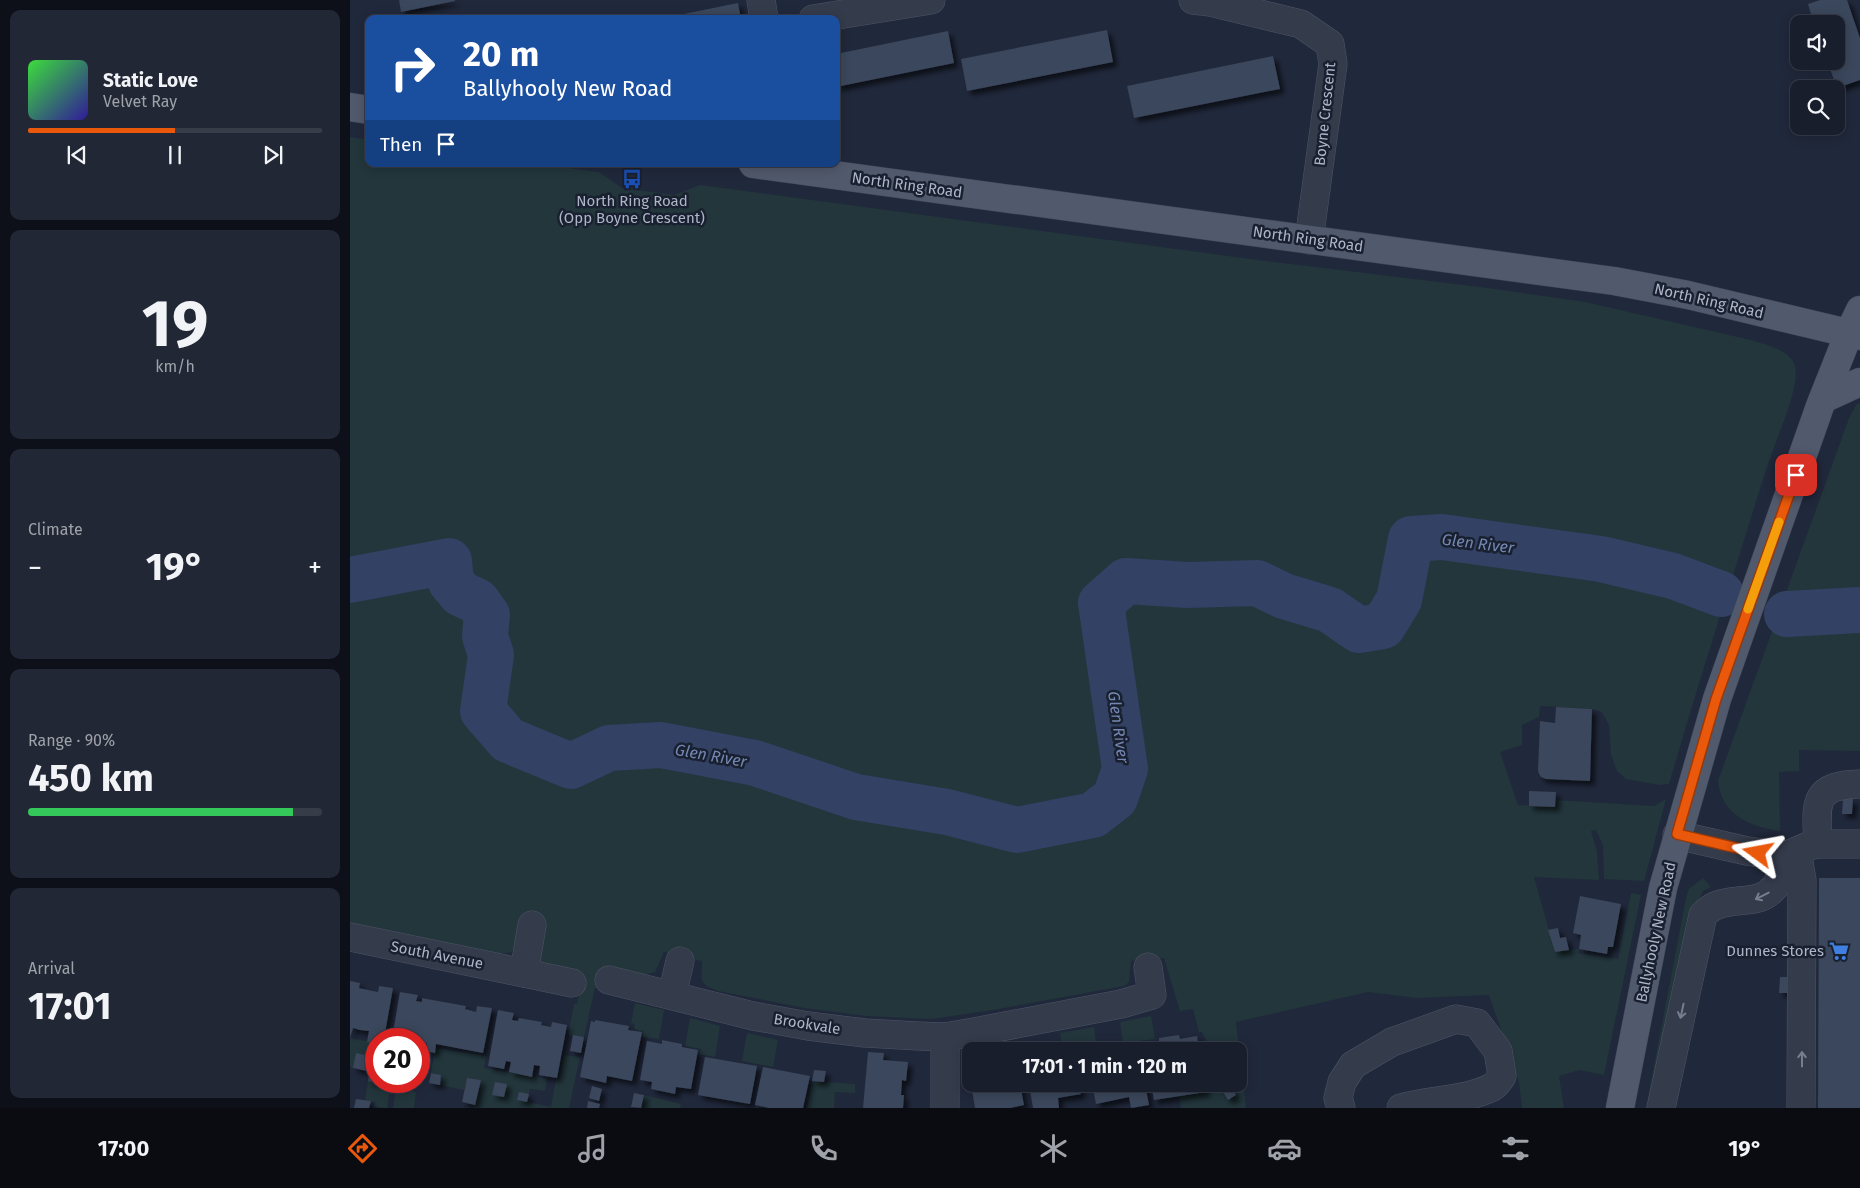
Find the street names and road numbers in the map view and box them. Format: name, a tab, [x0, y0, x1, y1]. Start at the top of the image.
street label: Boyne Crescent	[1311, 61, 1339, 167]
street label: North Ring Road	[851, 168, 963, 202]
street label: North Ring Road	[1252, 222, 1364, 256]
street label: North Ring Road	[1653, 280, 1765, 322]
street label: Ballyhooly New Road	[1632, 860, 1680, 1004]
street label: South Avenue	[389, 937, 485, 973]
street label: Brookvale	[772, 1010, 842, 1038]

